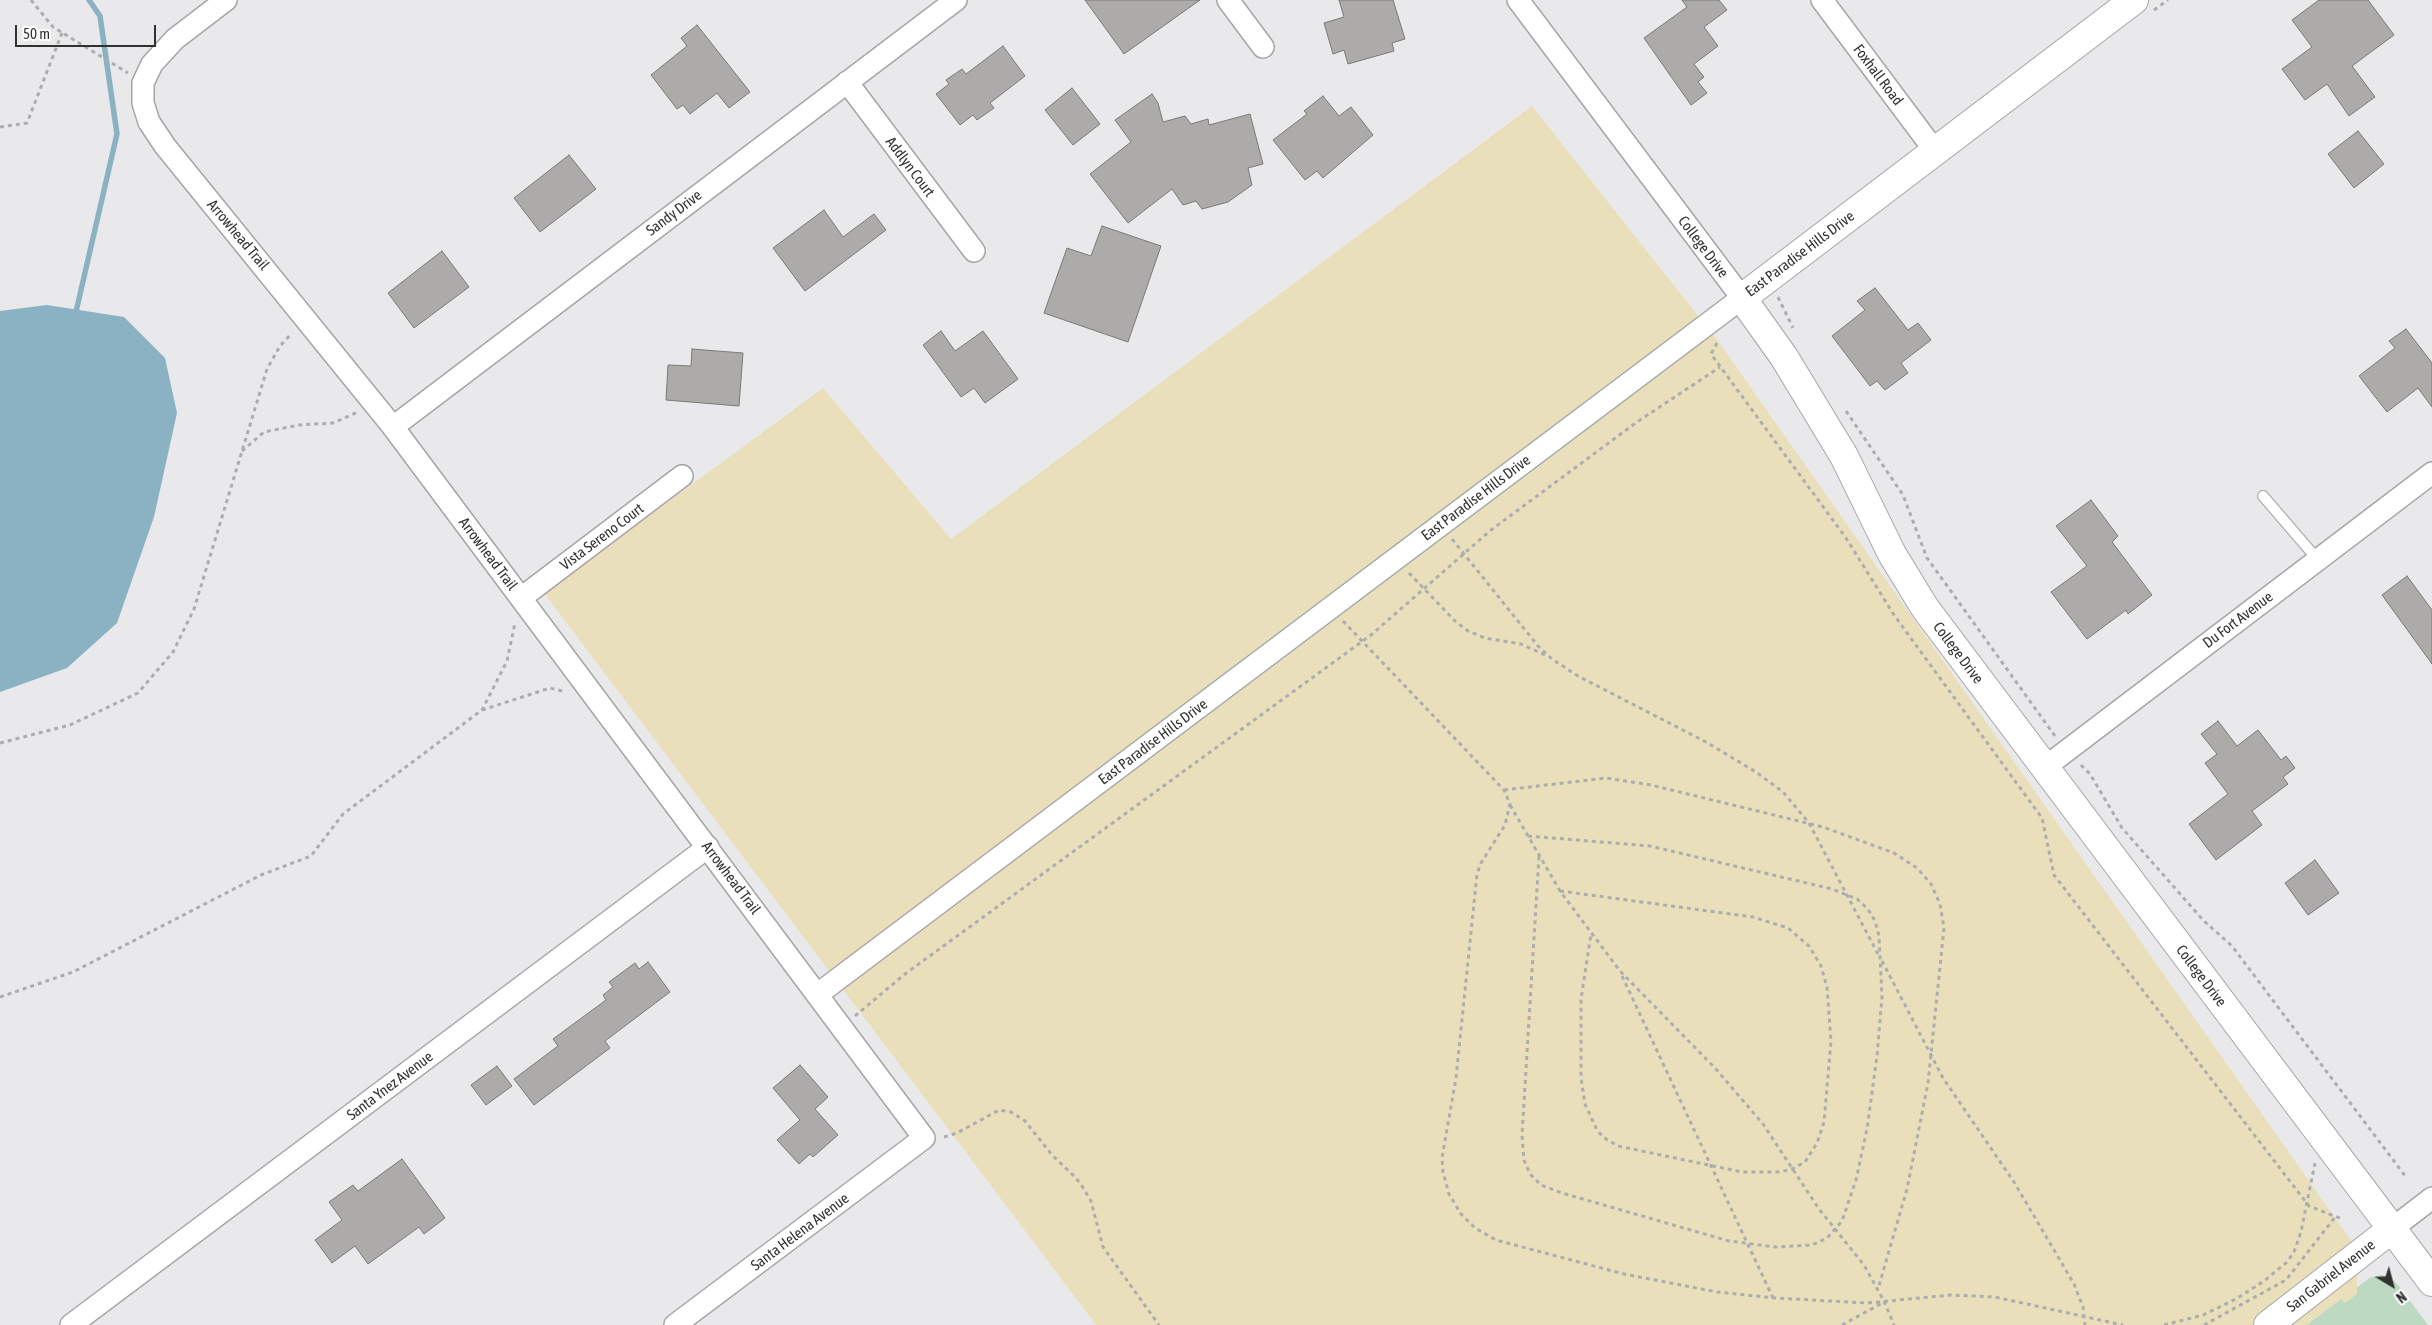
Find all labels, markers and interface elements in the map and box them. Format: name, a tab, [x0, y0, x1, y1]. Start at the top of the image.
scale bar	[18, 15, 159, 47]
text: 50 m	[23, 25, 50, 42]
street label: Foxhall Road	[1849, 41, 1907, 109]
street label: Addlyn Court	[882, 133, 938, 201]
street label: Sandy Drive	[643, 186, 705, 240]
street label: Arrowhead Trail	[203, 196, 273, 274]
street label: East Paradise Hills Drive	[1742, 207, 1858, 301]
street label: College Drive	[1674, 213, 1732, 281]
street label: East Paradise Hills Drive	[1418, 451, 1534, 545]
street label: Vista Sereno Court	[557, 500, 647, 574]
street label: Arrowhead Trail	[455, 514, 521, 594]
street label: Du Fort Avenue	[2200, 588, 2276, 652]
street label: College Drive	[1929, 619, 1987, 687]
street label: East Paradise Hills Drive	[1095, 695, 1211, 789]
street label: Arrowhead Trail	[698, 838, 764, 918]
street label: College Drive	[2172, 942, 2230, 1010]
street label: Santa Ynez Avenue	[343, 1048, 437, 1124]
street label: Santa Helena Avenue	[748, 1189, 852, 1275]
street label: San Gabriel Avenue	[2283, 1236, 2379, 1316]
north arrow	[2367, 1260, 2417, 1310]
text: N	[2393, 1288, 2409, 1306]

